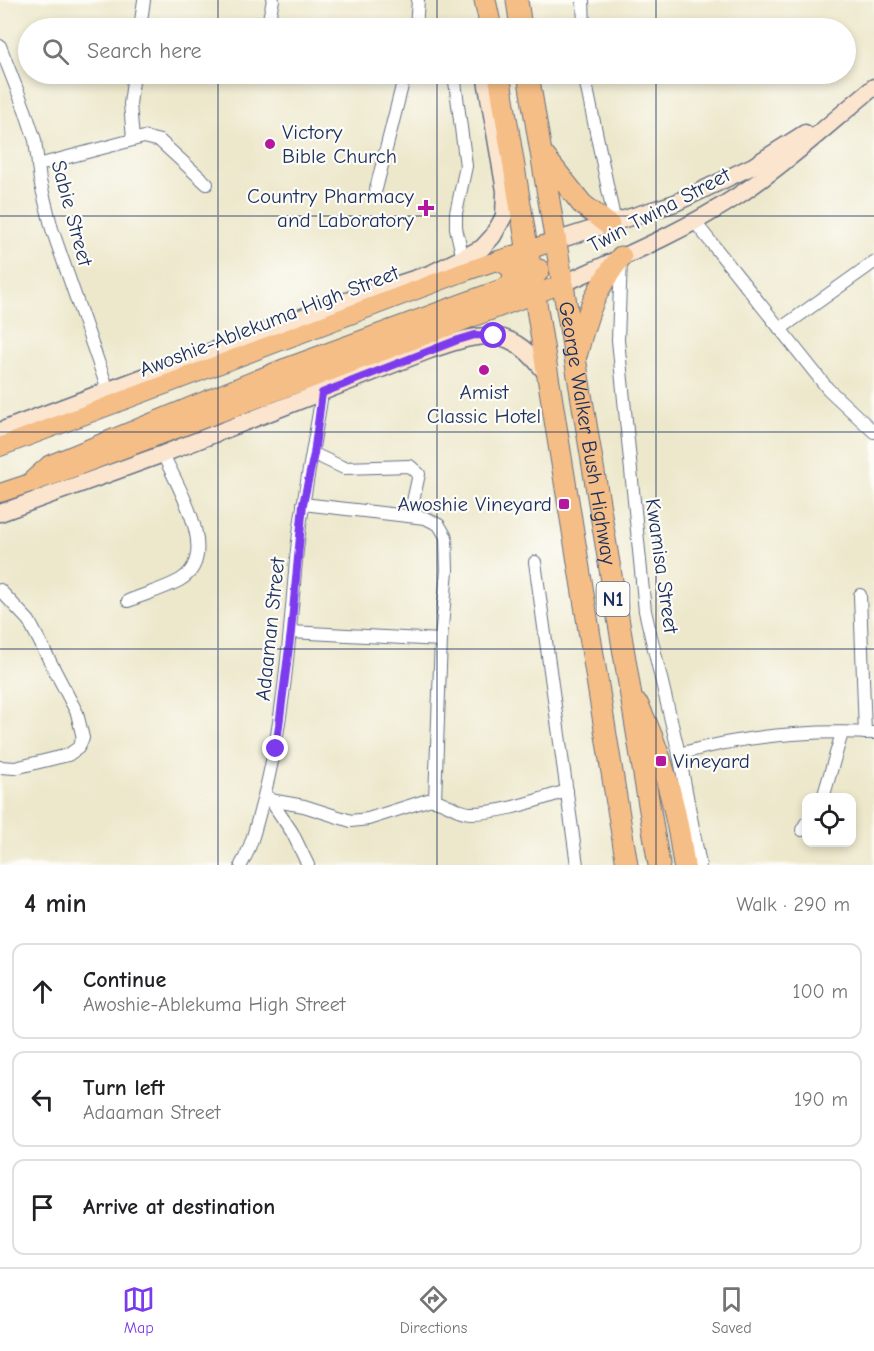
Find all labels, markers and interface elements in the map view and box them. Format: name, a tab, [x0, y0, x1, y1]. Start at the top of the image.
search box	[18, 18, 856, 84]
icon: search	[39, 35, 72, 68]
text: Search here	[87, 38, 202, 64]
place label: Victory Bible Church	[282, 120, 397, 168]
marker: Victory Bible Church	[263, 137, 277, 151]
street label: Sabie Street	[46, 157, 98, 269]
street label: Twin Twina Street	[584, 162, 735, 258]
place label: Country Pharmacy and Laboratory	[247, 184, 415, 232]
marker: Country Pharmacy and Laboratory	[419, 201, 433, 215]
street label: Awoshie-Ablekuma High Street	[136, 260, 403, 382]
street label: George Walker Bush Highway	[554, 300, 621, 567]
route start	[480, 322, 506, 348]
marker: Amist Classic Hotel	[477, 363, 491, 377]
place label: Amist Classic Hotel	[427, 380, 541, 428]
place label: Awoshie Vineyard	[397, 492, 552, 516]
marker: Awoshie Vineyard	[557, 497, 571, 511]
street label: Kwamisa Street	[641, 497, 683, 636]
street label: Adaaman Street	[251, 555, 290, 702]
road number: N1	[596, 582, 630, 616]
route end	[262, 735, 288, 761]
place label: Vineyard	[673, 749, 750, 773]
marker: Vineyard	[654, 754, 668, 768]
map controls	[802, 793, 856, 847]
button: locate	[802, 793, 856, 847]
text: 4 min	[24, 889, 87, 919]
text: Walk · 290 m	[736, 893, 850, 916]
text: Continue	[83, 967, 166, 993]
icon: ahead	[26, 975, 59, 1008]
text: 100 m	[793, 980, 848, 1003]
text: Awoshie-Ablekuma High Street	[83, 993, 346, 1016]
text: Turn left	[83, 1075, 165, 1101]
icon: left	[26, 1083, 59, 1116]
text: 190 m	[794, 1088, 848, 1111]
text: Adaaman Street	[83, 1101, 221, 1124]
icon: arrive	[26, 1191, 59, 1224]
text: Arrive at destination	[83, 1194, 275, 1220]
tab: Map	[122, 1283, 155, 1337]
tab: Directions	[400, 1283, 467, 1337]
tab: Saved	[712, 1283, 752, 1337]

